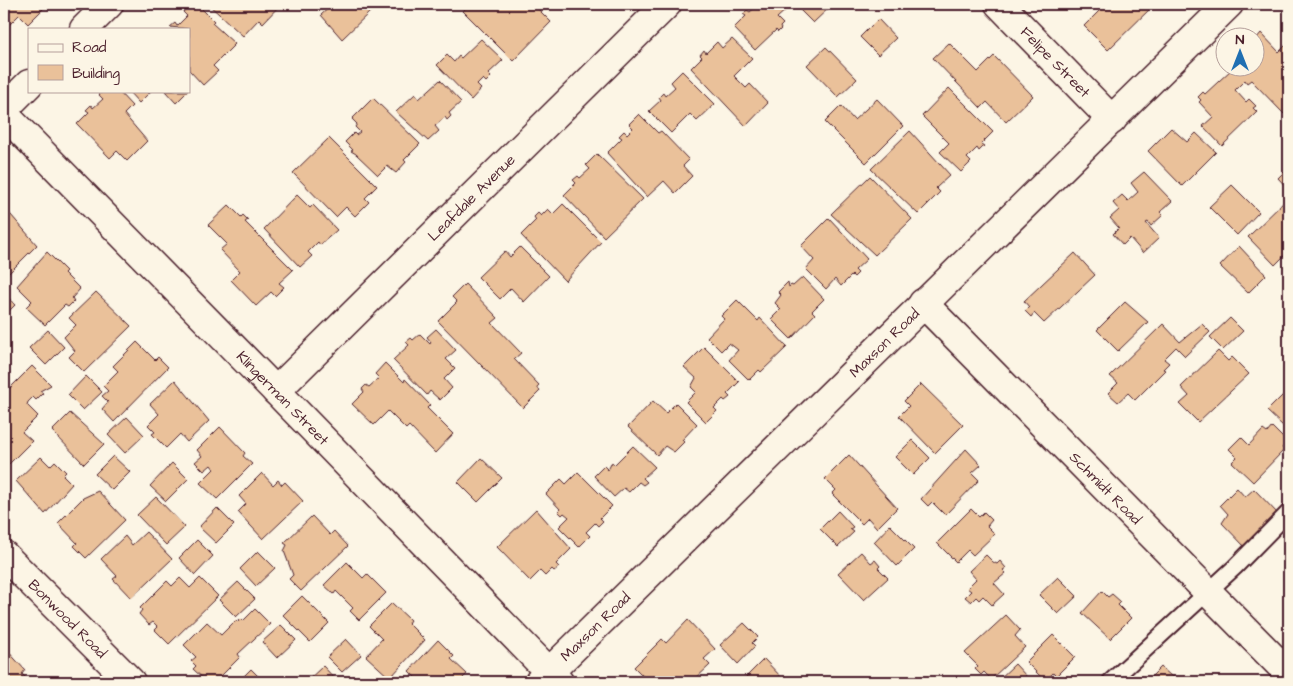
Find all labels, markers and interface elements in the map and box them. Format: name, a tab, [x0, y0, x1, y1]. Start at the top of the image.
street label: Felipe Street	[1016, 22, 1095, 103]
legend	[28, 28, 190, 92]
north arrow	[1216, 28, 1266, 78]
text: N	[1236, 30, 1245, 50]
text: Road	[72, 37, 107, 58]
text: Building	[72, 63, 120, 85]
street label: Leafdale Avenue	[423, 150, 520, 246]
street label: Maxson Road	[845, 304, 925, 383]
street label: Klingerman Street	[231, 347, 333, 450]
street label: Schmidt Road	[1064, 447, 1146, 530]
street label: Bonwood Road	[23, 575, 112, 663]
street label: Maxson Road	[556, 587, 636, 666]

